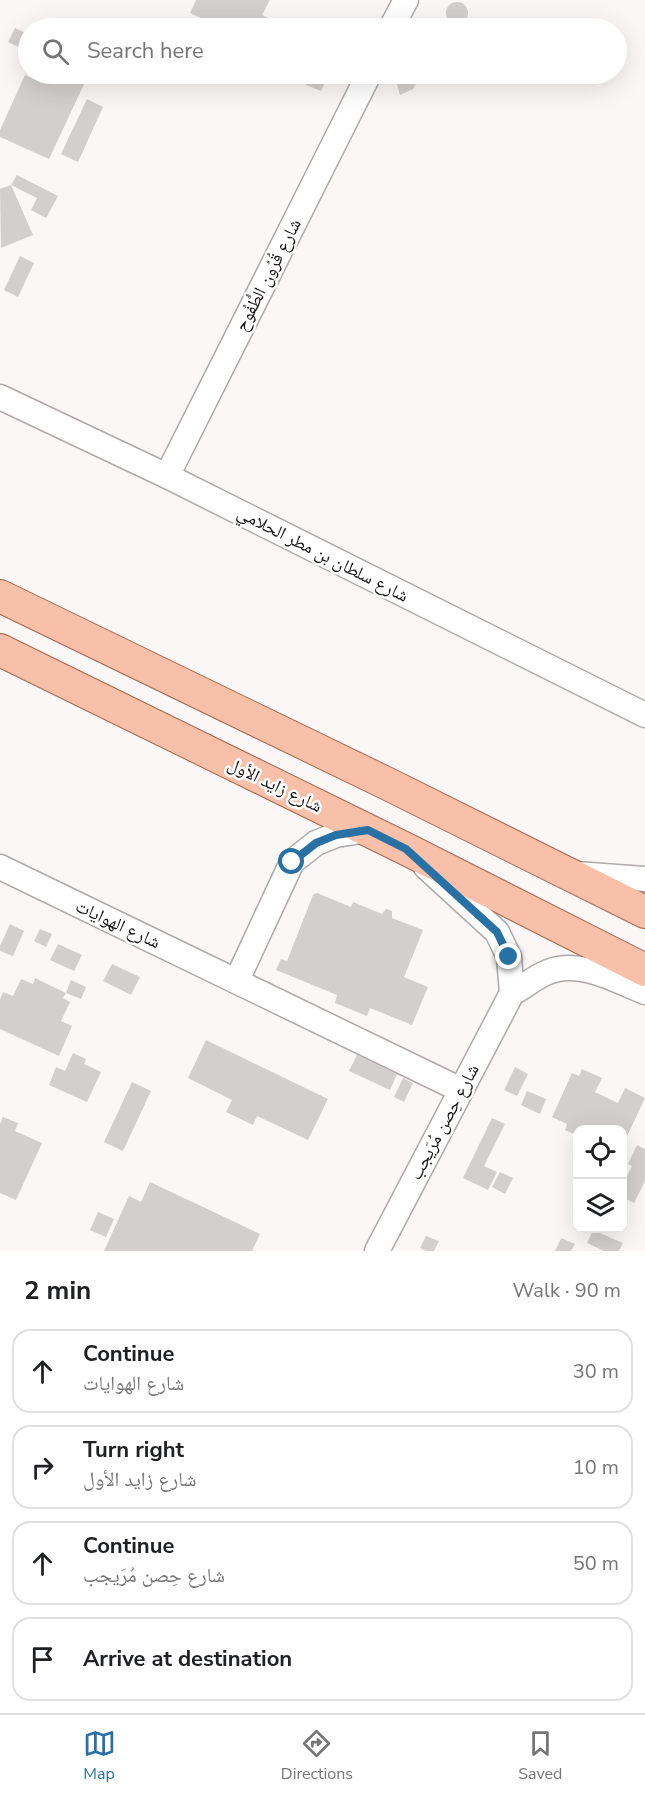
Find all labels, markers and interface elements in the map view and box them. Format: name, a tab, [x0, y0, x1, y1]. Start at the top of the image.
search box	[18, 18, 627, 84]
icon: search	[39, 35, 72, 68]
text: Search here	[87, 36, 204, 66]
street label: شارع قُرُون الطُّفُوح	[229, 215, 307, 335]
street label: شارع سلطان بن مطر الحلامي	[232, 500, 413, 610]
street label: شارع زايد الأول	[224, 752, 326, 818]
route start	[278, 848, 304, 874]
street label: شارع الهوايات	[72, 894, 164, 954]
route end	[495, 943, 521, 969]
street label: شارع حِصن مُرَيجب	[403, 1060, 485, 1184]
map controls	[573, 1125, 627, 1233]
button: locate	[573, 1125, 627, 1179]
button: layers	[573, 1179, 627, 1233]
text: 2 min	[24, 1273, 91, 1308]
text: Walk · 90 m	[513, 1277, 621, 1304]
text: Continue	[83, 1339, 174, 1369]
icon: ahead	[26, 1355, 59, 1388]
text: 30 m	[573, 1358, 619, 1385]
text: شارع الهوايات	[83, 1370, 184, 1397]
text: Turn right	[83, 1435, 184, 1465]
icon: right	[26, 1451, 59, 1484]
text: 10 m	[573, 1454, 619, 1481]
text: شارع زايد الأول	[83, 1466, 197, 1493]
text: Continue	[83, 1531, 174, 1561]
icon: ahead	[26, 1547, 59, 1580]
text: 50 m	[573, 1550, 619, 1577]
text: شارع حِصن مُرَيجب	[83, 1562, 225, 1589]
icon: arrive	[26, 1643, 59, 1676]
text: Arrive at destination	[83, 1644, 292, 1674]
tab: Map	[83, 1727, 116, 1785]
tab: Directions	[281, 1727, 353, 1785]
tab: Saved	[518, 1727, 562, 1785]

